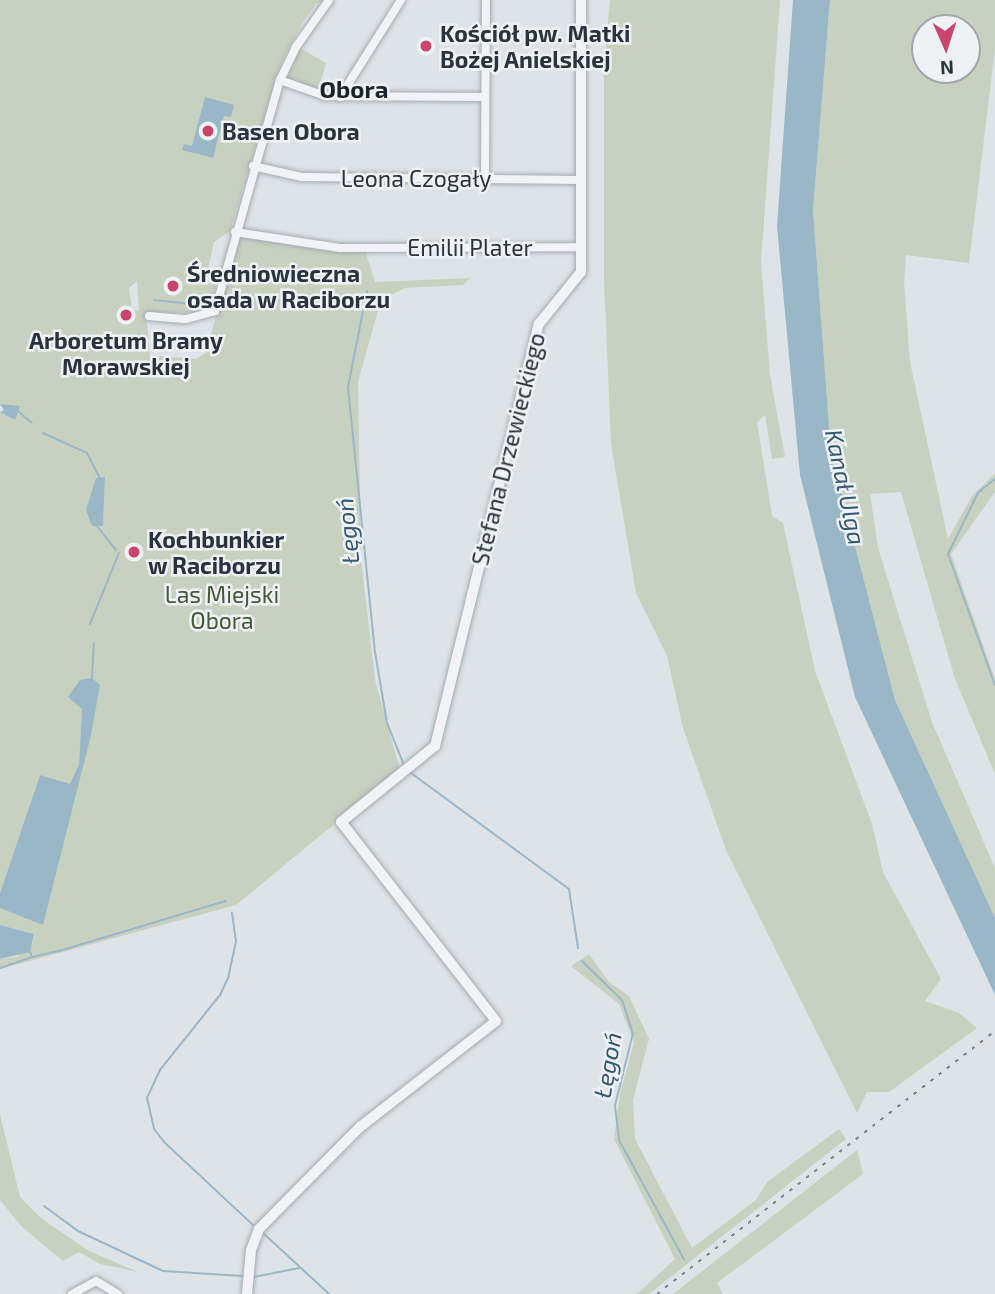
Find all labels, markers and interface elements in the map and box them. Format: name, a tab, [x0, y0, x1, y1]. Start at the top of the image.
north arrow	[911, 14, 981, 84]
place label: Kościół pw. Matki Bożej Anielskiej	[440, 19, 631, 73]
marker: Kościół pw. Matki Bożej Anielskiej	[418, 38, 434, 54]
text: N	[940, 57, 954, 80]
district label: Obora	[320, 75, 388, 103]
place label: Basen Obora	[222, 117, 360, 145]
marker: Basen Obora	[200, 123, 216, 139]
street label: Leona Czogały	[341, 164, 491, 192]
street label: Emilii Plater	[407, 233, 533, 261]
place label: Średniowieczna osada w Raciborzu	[187, 259, 391, 313]
marker: Średniowieczna osada w Raciborzu	[165, 278, 181, 294]
marker: Arboretum Bramy Morawskiej	[118, 307, 134, 323]
place label: Arboretum Bramy Morawskiej	[29, 326, 223, 380]
street label: Stefana Drzewieckiego	[466, 330, 550, 568]
water label: Kanał Ulga	[820, 426, 872, 548]
water label: Łęgoń	[329, 497, 365, 565]
place label: Kochbunkier w Raciborzu	[148, 525, 284, 579]
marker: Kochbunkier w Raciborzu	[126, 544, 142, 560]
park label: Las Miejski Obora	[165, 580, 279, 634]
water label: Łęgoń	[587, 1030, 627, 1100]

